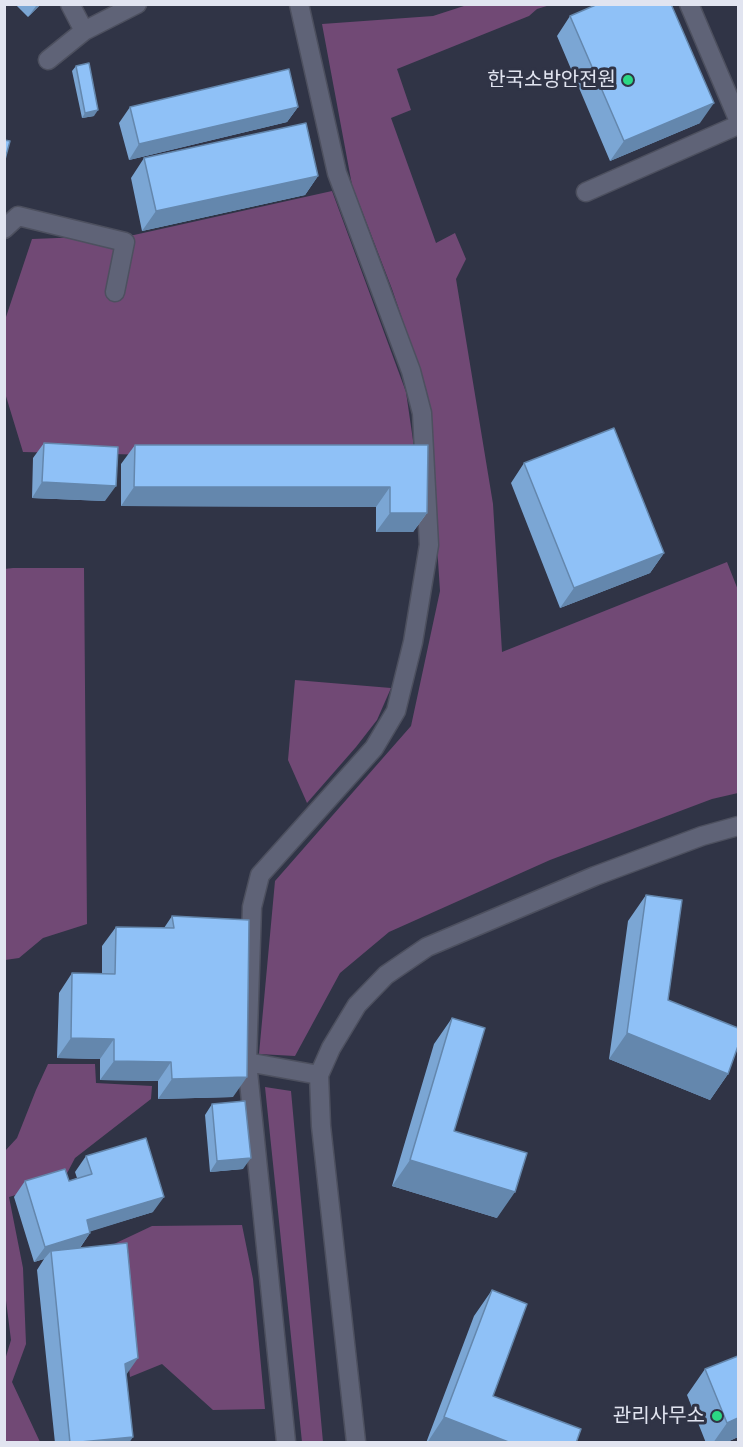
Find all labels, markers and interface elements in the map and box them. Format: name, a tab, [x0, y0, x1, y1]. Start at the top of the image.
place label: 한국소방안전원	[487, 68, 616, 92]
marker: 한국소방안전원	[621, 73, 635, 87]
place label: 관리사무소	[613, 1404, 705, 1428]
marker: 관리사무소	[710, 1409, 724, 1423]

